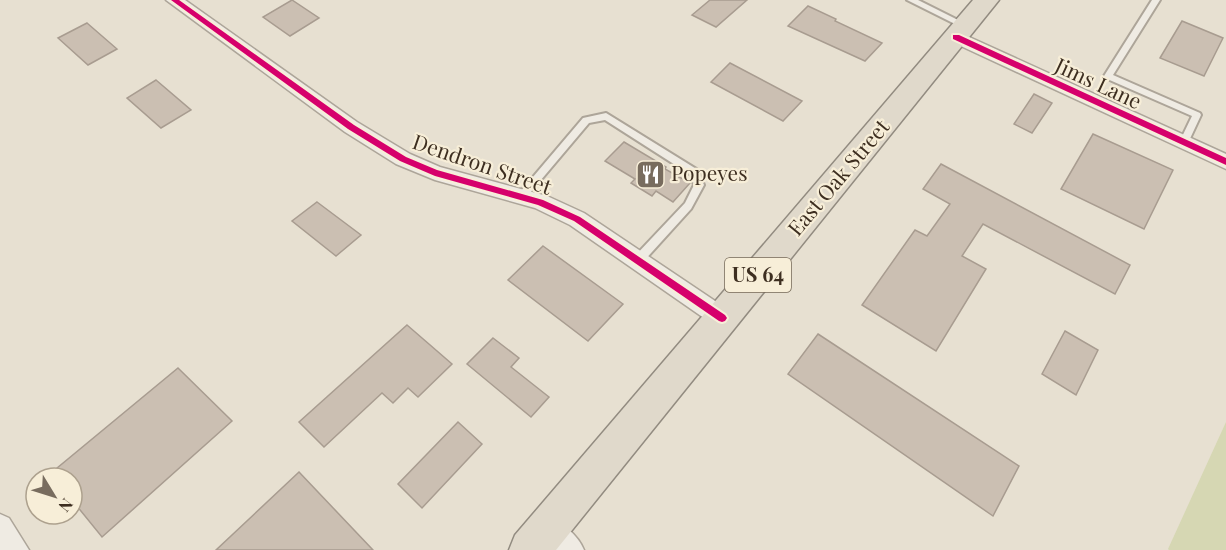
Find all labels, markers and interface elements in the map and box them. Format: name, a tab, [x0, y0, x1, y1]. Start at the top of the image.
street label: Jims Lane	[1050, 50, 1147, 114]
street label: East Oak Street	[781, 112, 895, 241]
street label: Dendron Street	[409, 126, 556, 200]
restaurant icon: Popeyes	[634, 158, 666, 190]
place label: Popeyes	[671, 158, 748, 186]
road number: US 64	[725, 258, 791, 292]
north arrow	[24, 466, 84, 526]
text: N	[54, 495, 78, 517]

